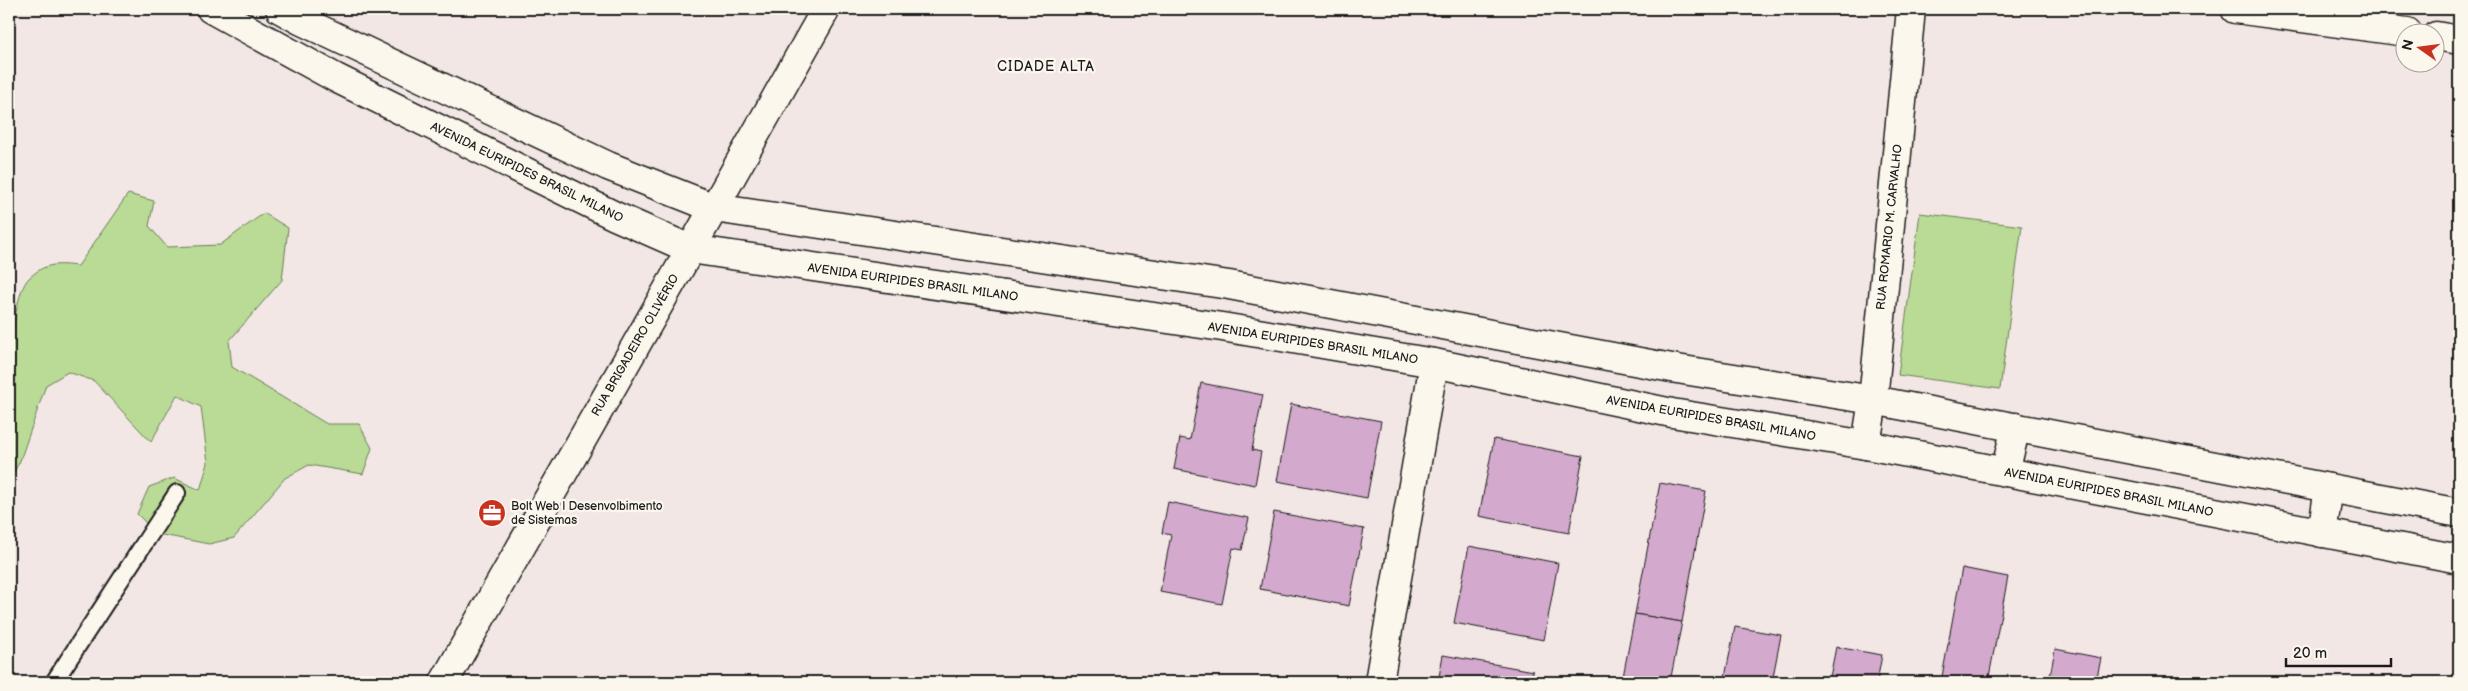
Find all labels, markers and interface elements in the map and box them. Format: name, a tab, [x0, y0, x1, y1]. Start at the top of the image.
north arrow	[2396, 22, 2446, 72]
text: N	[2398, 38, 2417, 52]
district label: CIDADE ALTA	[997, 58, 1095, 75]
street label: AVENIDA EURIPIDES BRASIL MILANO	[428, 119, 626, 226]
street label: RUA ROMARIO M. CARVALHO	[1873, 144, 1906, 311]
street label: AVENIDA EURIPIDES BRASIL MILANO	[807, 260, 1019, 305]
street label: RUA BRIGADEIRO OLIVÉRIO	[588, 271, 682, 419]
street label: AVENIDA EURIPIDES BRASIL MILANO	[1207, 319, 1419, 368]
street label: AVENIDA EURIPIDES BRASIL MILANO	[1605, 393, 1817, 444]
street label: AVENIDA EURIPIDES BRASIL MILANO	[2003, 465, 2215, 520]
office icon: Bolt Web l Desenvolbimento de Sistemas	[477, 498, 507, 528]
place label: Bolt Web l Desenvolbimento de Sistemas	[511, 499, 663, 528]
scale bar	[2286, 636, 2390, 668]
text: 20 m	[2293, 644, 2327, 663]

